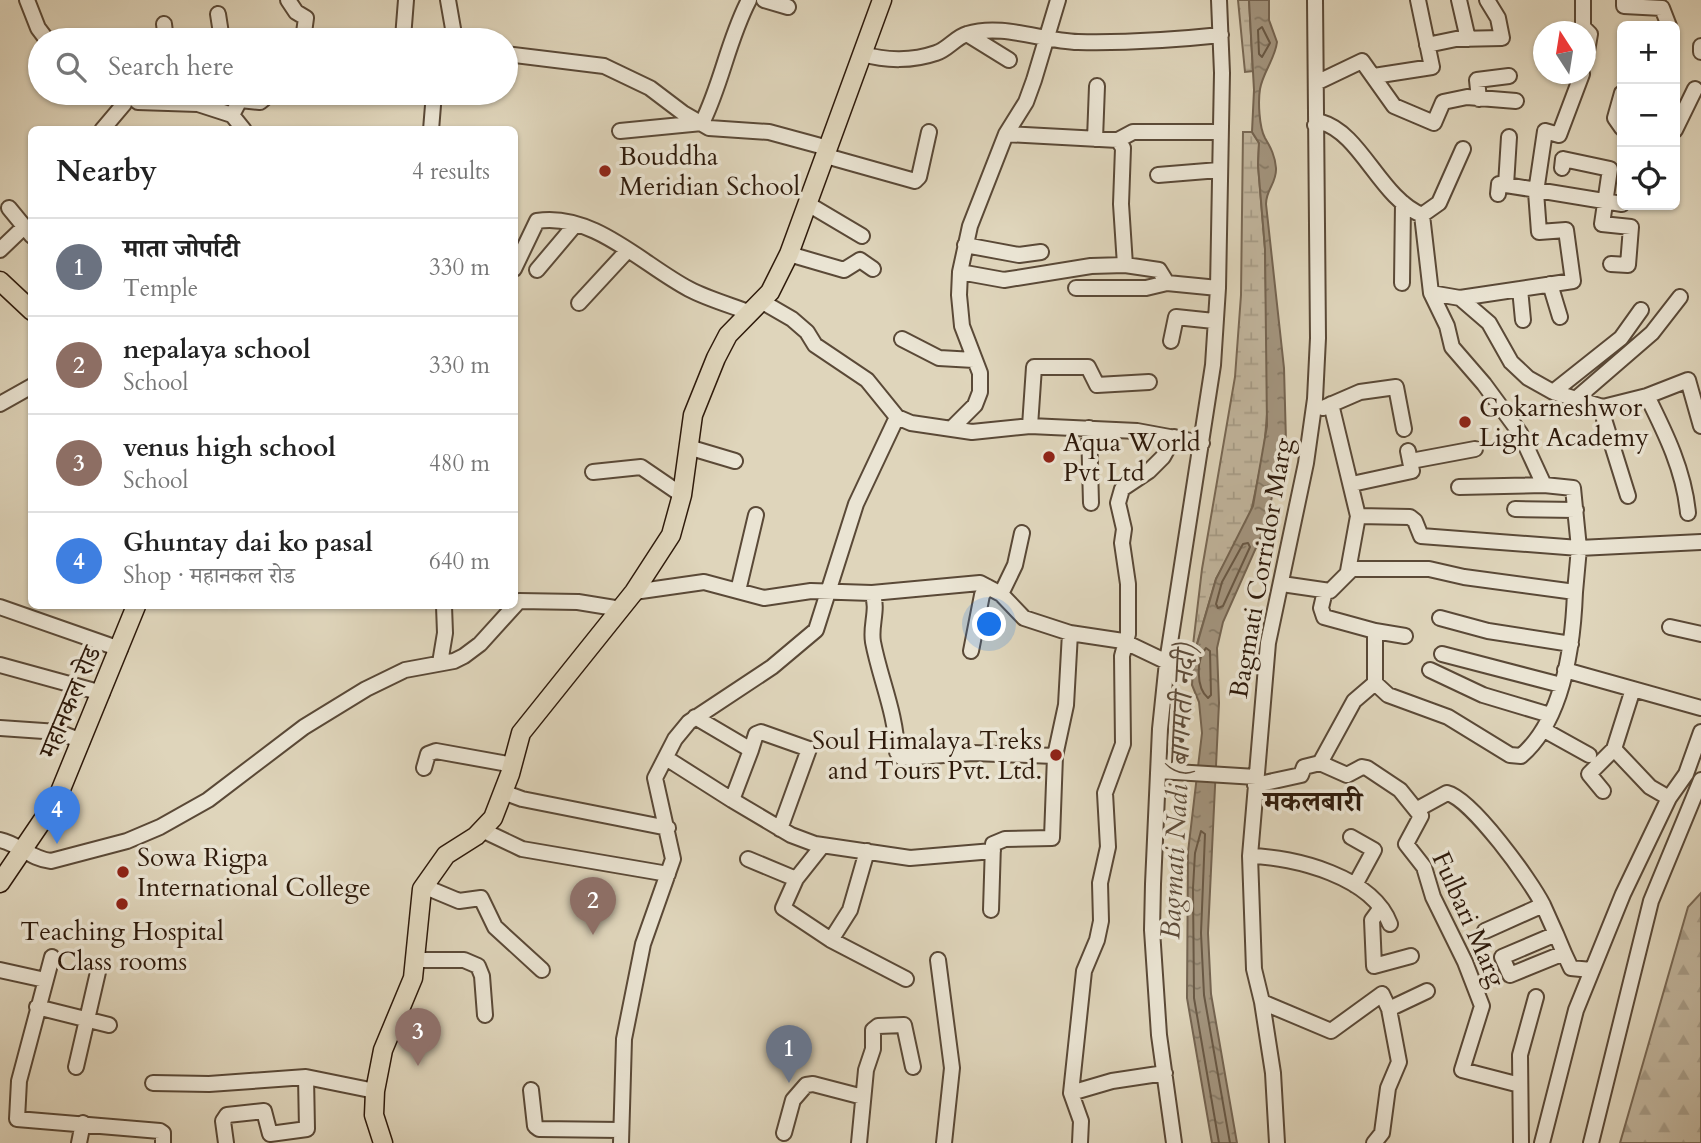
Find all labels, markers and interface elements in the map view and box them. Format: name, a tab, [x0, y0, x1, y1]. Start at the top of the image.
north arrow	[1533, 21, 1596, 84]
map controls	[1617, 21, 1680, 210]
button: +	[1617, 21, 1680, 84]
search box	[28, 28, 518, 105]
icon: search	[52, 48, 90, 86]
text: Search here	[108, 49, 234, 84]
button: −	[1617, 84, 1680, 147]
place label: Bouddha Meridian School	[619, 139, 800, 204]
button: locate	[1617, 147, 1680, 210]
text: Nearby	[56, 151, 157, 192]
text: 4 results	[412, 156, 490, 187]
marker: Bouddha Meridian School	[597, 163, 613, 179]
text: माता जोर्पाटी	[123, 231, 239, 266]
text: 1	[73, 252, 85, 283]
text: 330 m	[429, 252, 490, 283]
text: Temple	[123, 273, 198, 304]
text: nepalaya school	[123, 332, 311, 367]
text: 2	[73, 350, 85, 381]
text: 330 m	[429, 350, 490, 381]
text: School	[123, 367, 188, 398]
place label: Gokarneshwor Light Academy	[1479, 390, 1649, 455]
marker: Gokarneshwor Light Academy	[1457, 414, 1473, 430]
place label: Aqua World Pvt Ltd	[1063, 425, 1201, 490]
text: venus high school	[123, 430, 336, 465]
street label: Bagmati Corridor Marg	[1221, 435, 1301, 701]
text: 3	[73, 448, 85, 479]
text: 480 m	[429, 448, 490, 479]
marker: Aqua World Pvt Ltd	[1041, 449, 1057, 465]
text: School	[123, 465, 188, 496]
text: Ghuntay dai ko pasal	[123, 525, 373, 560]
text: 4	[73, 546, 85, 577]
text: 640 m	[429, 546, 490, 577]
text: Shop · महानकल रोड	[123, 560, 295, 591]
your location	[972, 607, 1006, 641]
street label: महानकल रोड	[30, 639, 110, 765]
water label: Bagmati Nadi (बागमती नदी)	[1151, 641, 1205, 941]
place label: Soul Himalaya Treks and Tours Pvt. Ltd.	[812, 723, 1042, 788]
marker: Soul Himalaya Treks and Tours Pvt. Ltd.	[1048, 747, 1064, 763]
district label: मकलबारी	[1262, 783, 1365, 821]
pin: 4	[34, 786, 80, 844]
place label: Sowa Rigpa International College	[137, 840, 371, 905]
street label: Fulbari Marg	[1424, 846, 1515, 992]
marker: Sowa Rigpa International College	[115, 864, 131, 880]
pin: 2	[570, 877, 616, 935]
marker: Teaching Hospital Class rooms	[114, 896, 130, 912]
place label: Teaching Hospital Class rooms	[20, 914, 224, 979]
pin: 3	[395, 1008, 441, 1066]
pin: 1	[766, 1025, 812, 1083]

